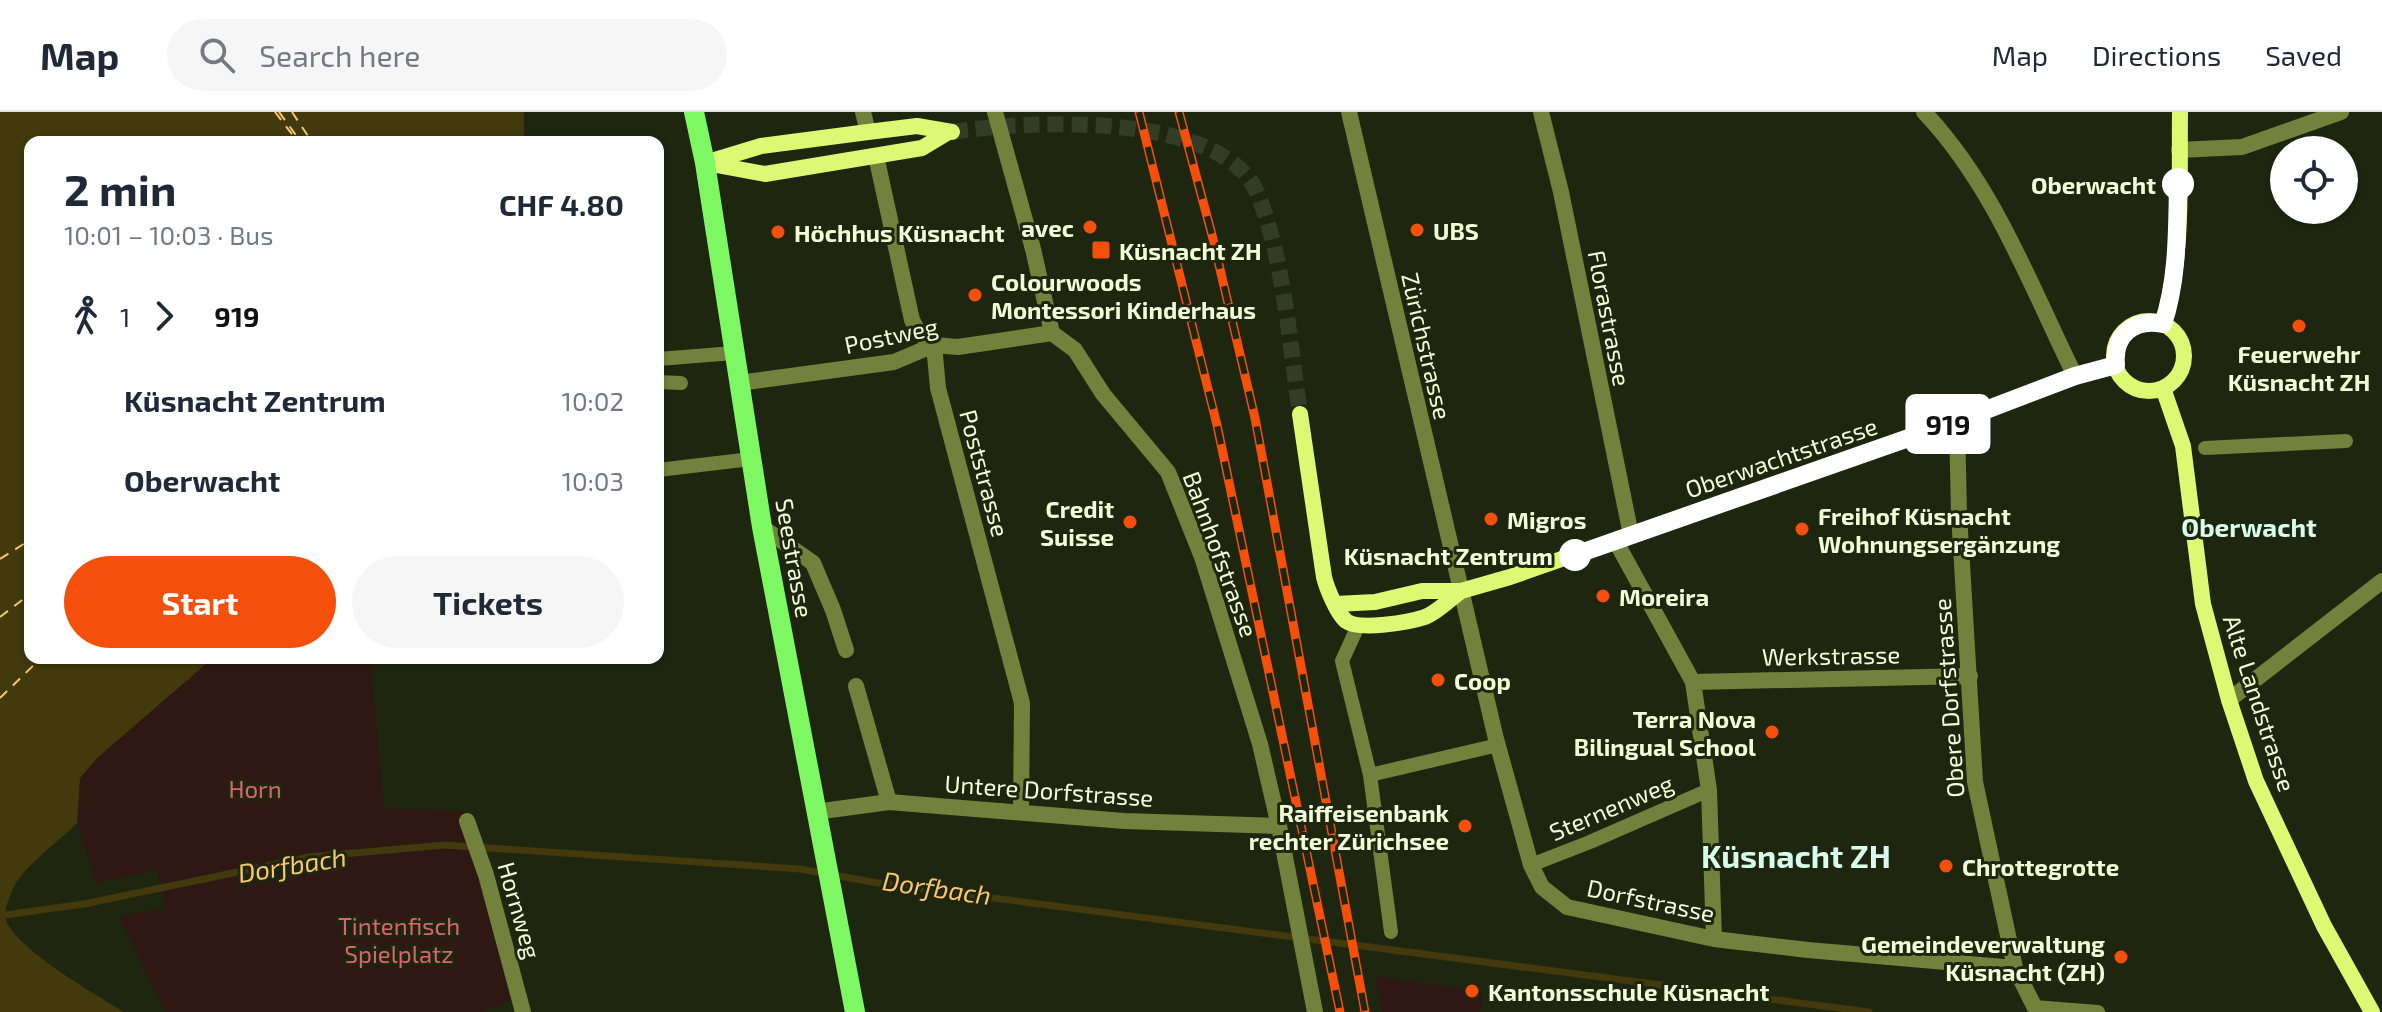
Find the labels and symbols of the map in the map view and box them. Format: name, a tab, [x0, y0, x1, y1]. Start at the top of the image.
marker: Oberwacht	[2163, 169, 2193, 199]
place label: Oberwacht	[2031, 170, 2156, 199]
place label: avec	[1021, 213, 1074, 242]
place label: UBS	[1433, 216, 1479, 245]
place label: Höchhus Küsnacht	[794, 218, 1005, 247]
marker: avec	[1081, 218, 1099, 236]
marker: UBS	[1408, 221, 1426, 239]
marker: Höchhus Küsnacht	[769, 223, 787, 241]
place label: Küsnacht ZH	[1119, 236, 1262, 265]
marker: Küsnacht ZH	[1090, 239, 1112, 261]
street label: Florastrasse	[1583, 248, 1637, 388]
place label: Colourwoods Montessori Kinderhaus	[991, 267, 1256, 324]
street label: Zürichstrasse	[1396, 270, 1458, 422]
marker: Colourwoods Montessori Kinderhaus	[966, 286, 984, 304]
street label: Postweg	[842, 311, 940, 359]
marker: Feuerwehr Küsnacht ZH	[2290, 317, 2308, 335]
place label: Feuerwehr Küsnacht ZH	[2228, 339, 2370, 396]
line badge: 919	[1902, 398, 1994, 450]
street label: Poststrasse	[954, 406, 1016, 540]
street label: Oberwachtstrasse	[1681, 411, 1881, 503]
street label: Bahnhofstrasse	[1178, 467, 1264, 641]
place label: Credit Suisse	[1040, 494, 1114, 551]
street label: Seestrasse	[770, 496, 820, 620]
place label: Freihof Küsnacht Wohnungsergänzung	[1818, 501, 2060, 558]
place label: Migros	[1507, 505, 1586, 534]
marker: Migros	[1482, 510, 1500, 528]
district label: Oberwacht	[2181, 511, 2317, 542]
marker: Credit Suisse	[1121, 513, 1139, 531]
marker: Freihof Küsnacht Wohnungsergänzung	[1793, 520, 1811, 538]
marker: Küsnacht Zentrum	[1560, 540, 1590, 570]
place label: Küsnacht Zentrum	[1344, 541, 1553, 570]
place label: Moreira	[1619, 582, 1709, 611]
marker: Moreira	[1594, 587, 1612, 605]
street label: Obere Dorfstrasse	[1927, 597, 1969, 799]
street label: Alte Landstrasse	[2218, 611, 2302, 795]
street label: Werkstrasse	[1762, 639, 1900, 671]
place label: Coop	[1454, 666, 1511, 695]
marker: Coop	[1429, 671, 1447, 689]
place label: Terra Nova Bilingual School	[1574, 704, 1756, 761]
marker: Terra Nova Bilingual School	[1763, 723, 1781, 741]
street label: Untere Dorfstrasse	[944, 768, 1154, 812]
street label: Sternenweg	[1545, 768, 1677, 846]
park label: Horn	[228, 774, 282, 803]
place label: Raiffeisenbank rechter Zürichsee	[1249, 798, 1450, 855]
marker: Raiffeisenbank rechter Zürichsee	[1456, 817, 1474, 835]
district label: Küsnacht ZH	[1701, 836, 1891, 874]
water label: Dorfbach	[236, 840, 348, 888]
place label: Chrottegrotte	[1962, 852, 2119, 881]
marker: Chrottegrotte	[1937, 857, 1955, 875]
street label: Hornweg	[492, 858, 548, 962]
water label: Dorfbach	[881, 864, 993, 910]
street label: Dorfstrasse	[1585, 872, 1717, 928]
park label: Tintenfisch Spielplatz	[338, 911, 460, 968]
place label: Gemeindeverwaltung Küsnacht (ZH)	[1861, 929, 2105, 986]
marker: Gemeindeverwaltung Küsnacht (ZH)	[2112, 948, 2130, 966]
place label: Kantonsschule Küsnacht	[1488, 977, 1770, 1006]
marker: Kantonsschule Küsnacht	[1463, 982, 1481, 1000]

